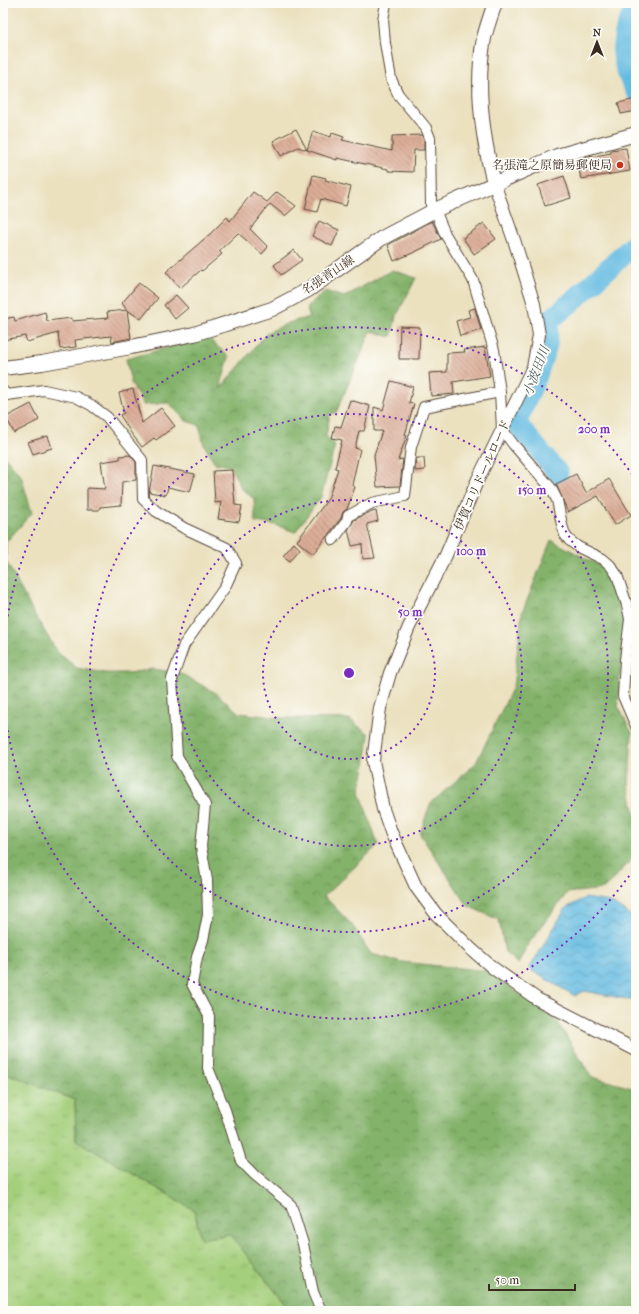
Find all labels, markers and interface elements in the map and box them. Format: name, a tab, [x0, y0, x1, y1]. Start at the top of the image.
north arrow	[577, 22, 617, 62]
text: N	[593, 26, 602, 39]
place label: 名張滝之原簡易郵便局	[492, 158, 612, 172]
marker: 名張滝之原簡易郵便局	[615, 160, 625, 170]
street label: 名張青山線	[299, 252, 357, 298]
water label: 小波田川	[520, 342, 553, 398]
street label: 伊賀コリドールロード	[451, 417, 513, 533]
text: 200 m	[578, 422, 611, 436]
text: 150 m	[518, 483, 547, 497]
text: 100 m	[456, 544, 487, 558]
text: 50 m	[398, 605, 423, 619]
centre of rings	[342, 666, 356, 680]
scale bar	[489, 1266, 575, 1292]
text: 50 m	[495, 1273, 519, 1287]

